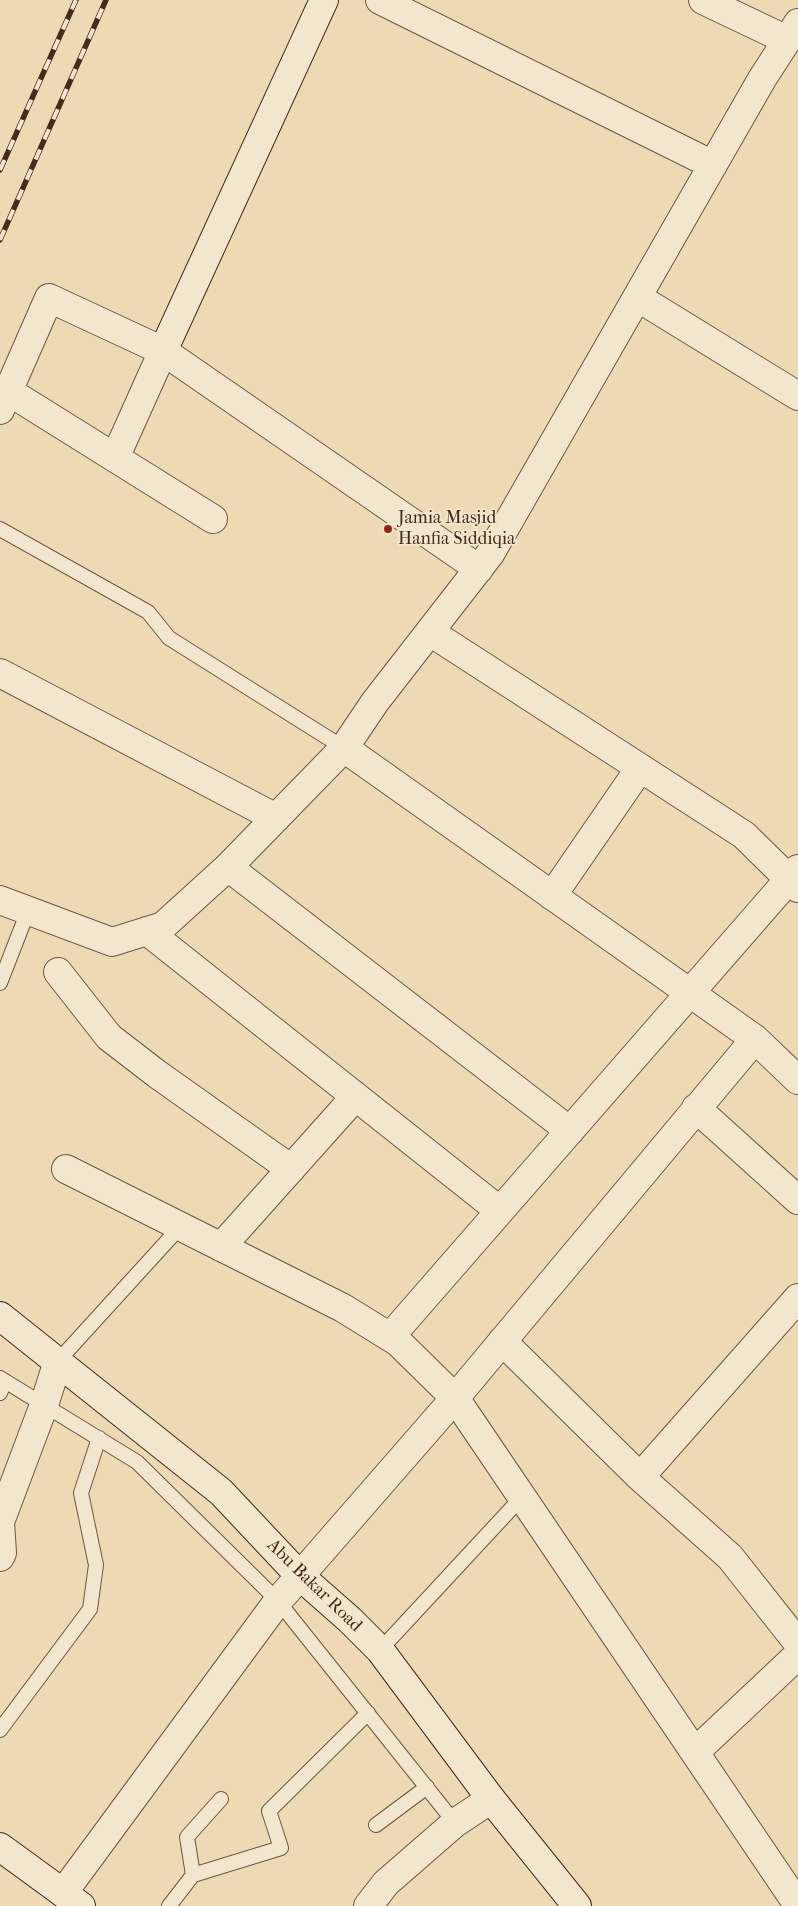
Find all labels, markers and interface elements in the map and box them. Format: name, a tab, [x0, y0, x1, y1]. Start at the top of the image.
place label: Jamia Masjid Hanfia Siddiqia	[398, 508, 515, 550]
marker: Jamia Masjid Hanfia Siddiqia	[382, 523, 394, 535]
street label: Abu Bakar Road	[262, 1535, 366, 1637]

